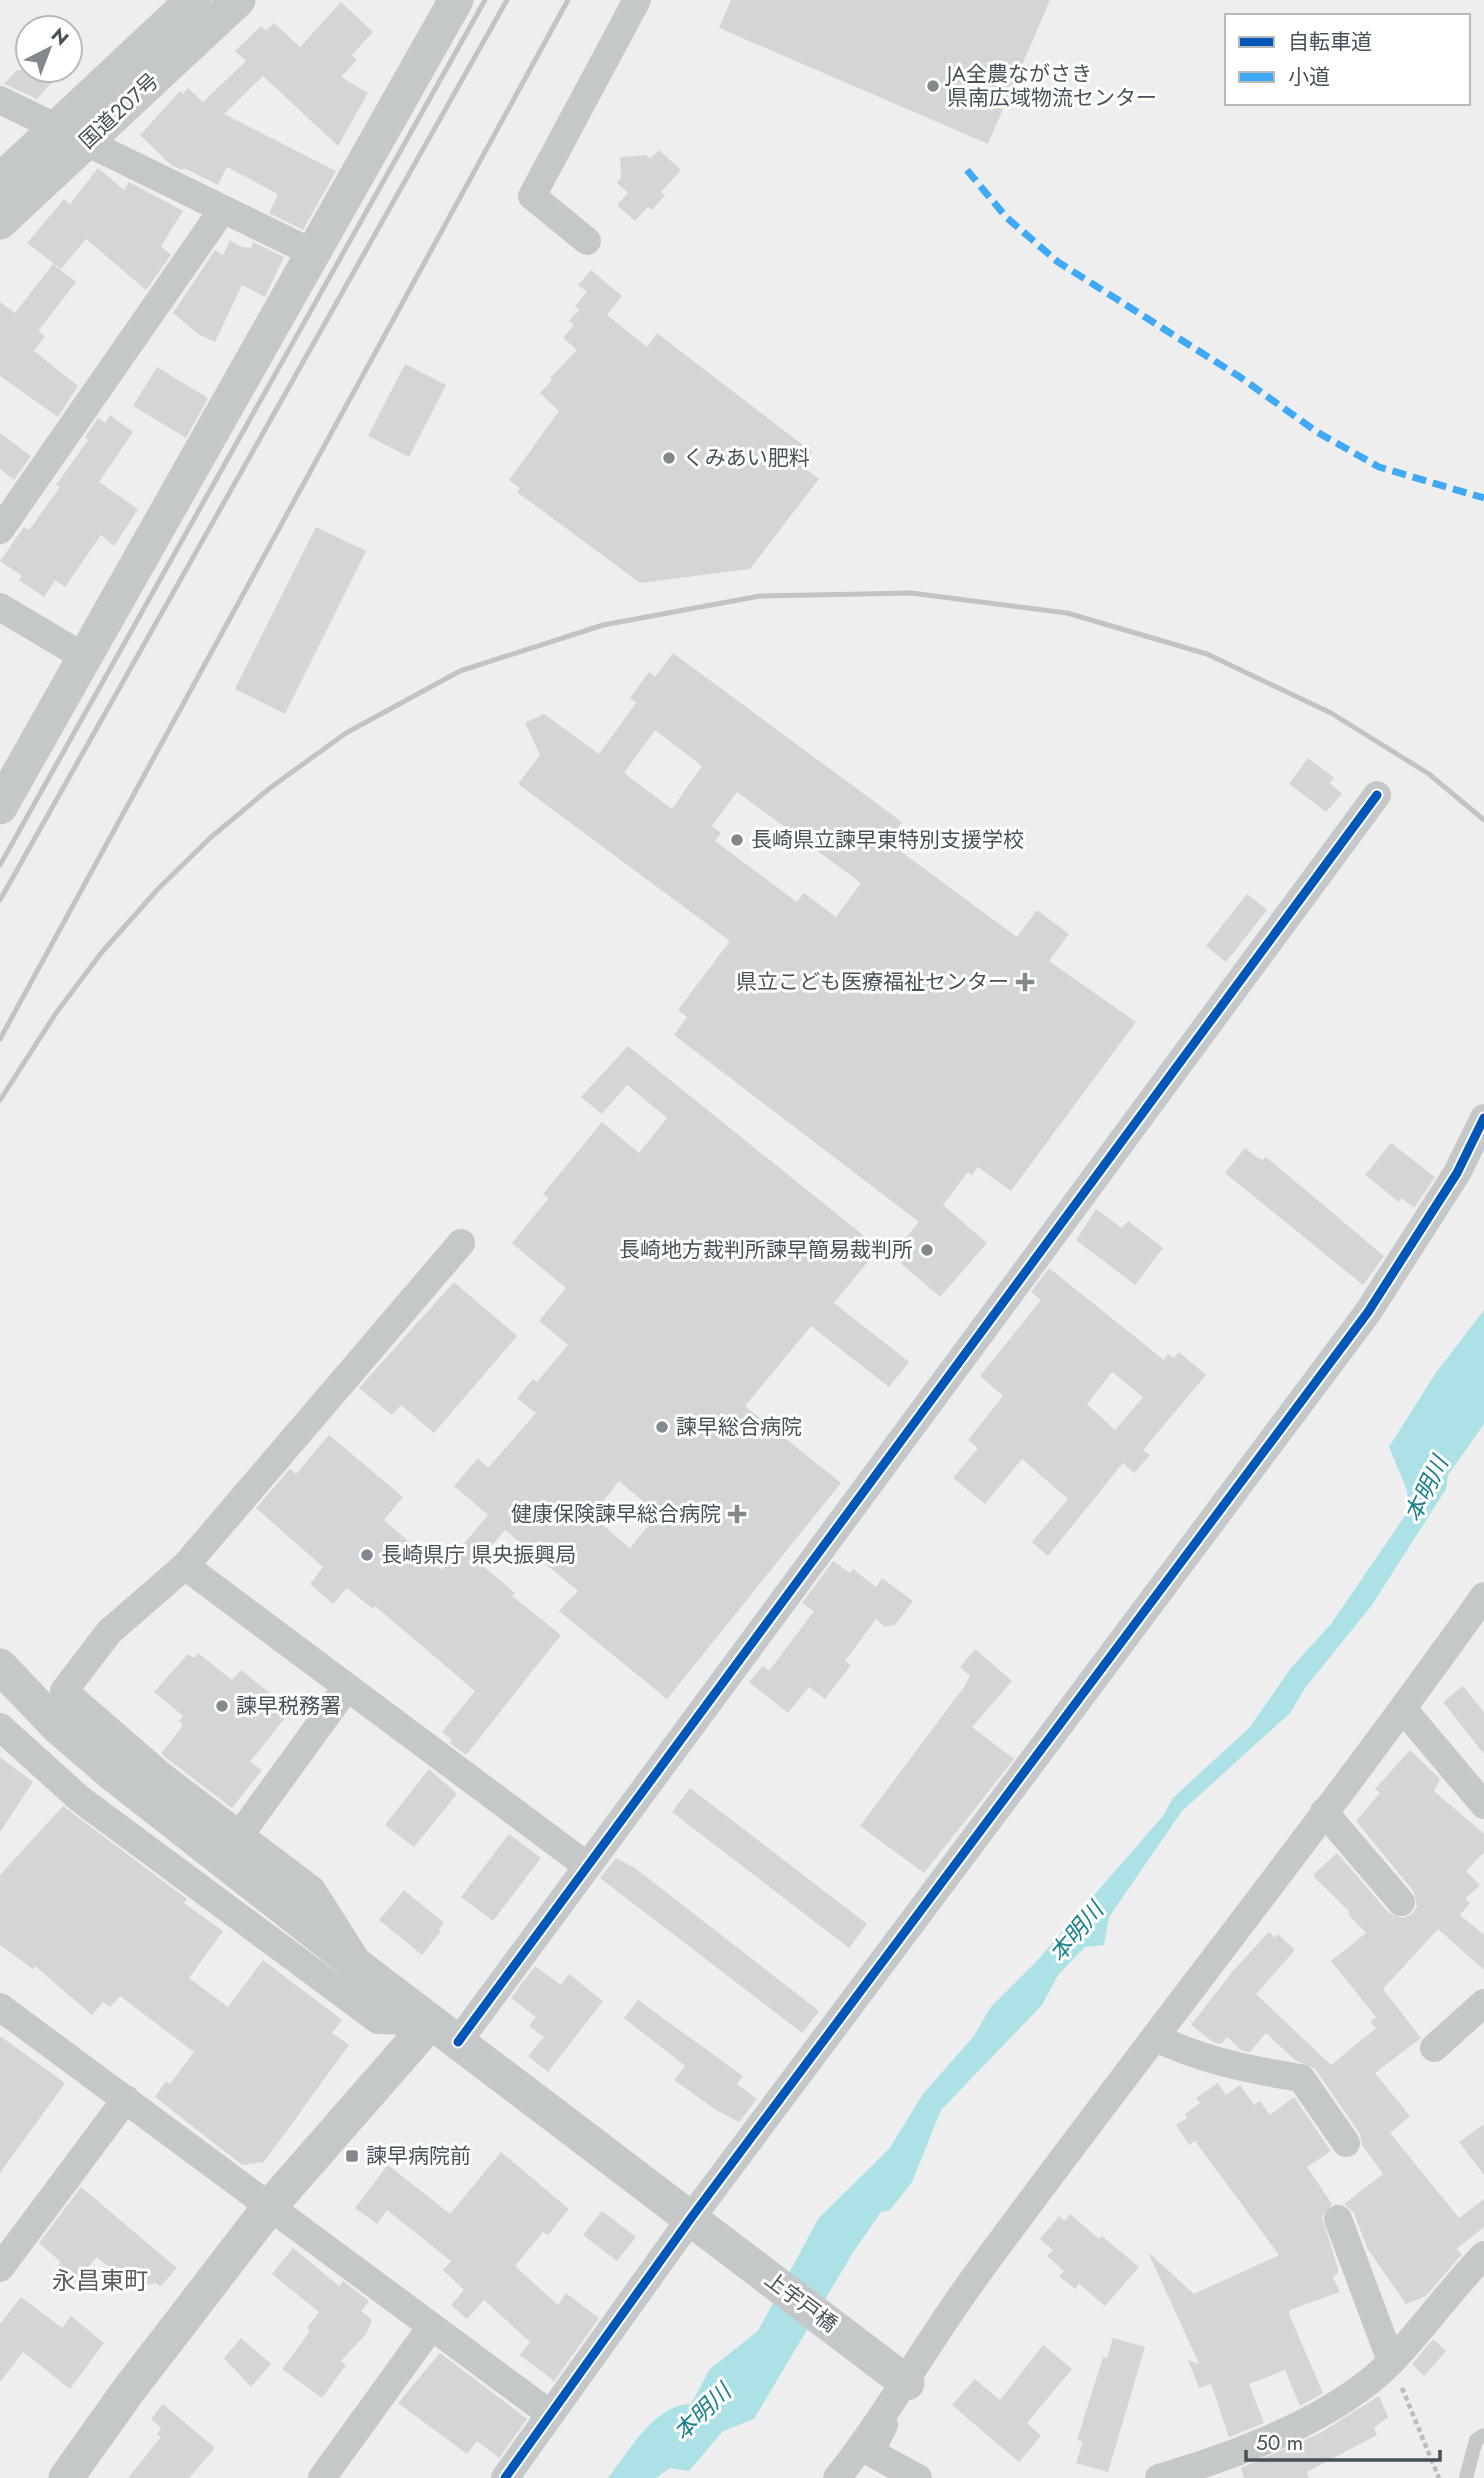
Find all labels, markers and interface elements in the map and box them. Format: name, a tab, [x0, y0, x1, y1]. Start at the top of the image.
north arrow	[14, 14, 84, 84]
legend	[1225, 14, 1470, 105]
text: N	[45, 22, 75, 52]
text: 自転車道	[1288, 27, 1372, 57]
place label: JA全農ながさき 県南広域物流センター	[944, 59, 1157, 113]
text: 小道	[1288, 62, 1330, 92]
street label: 国道207号	[73, 66, 165, 156]
marker: JA全農ながさき 県南広域物流センター	[925, 78, 941, 94]
place label: くみあい肥料	[683, 443, 810, 473]
marker: くみあい肥料	[661, 450, 677, 466]
place label: 長崎県立諫早東特別支援学校	[751, 825, 1024, 855]
marker: 長崎県立諫早東特別支援学校	[729, 832, 745, 848]
place label: 県立こども医療福祉センター	[736, 967, 1009, 997]
marker: 県立こども医療福祉センター	[1015, 972, 1035, 992]
place label: 長崎地方裁判所諫早簡易裁判所	[619, 1235, 913, 1265]
marker: 長崎地方裁判所諫早簡易裁判所	[919, 1242, 935, 1258]
place label: 諫早総合病院	[676, 1412, 802, 1442]
marker: 諫早総合病院	[654, 1419, 670, 1435]
water label: 本明川	[1396, 1448, 1458, 1527]
place label: 健康保険諫早総合病院	[511, 1499, 721, 1529]
marker: 健康保険諫早総合病院	[727, 1504, 747, 1524]
place label: 長崎県庁 県央振興局	[381, 1540, 576, 1570]
marker: 長崎県庁 県央振興局	[359, 1547, 375, 1563]
place label: 諫早税務署	[236, 1691, 341, 1721]
marker: 諫早税務署	[214, 1698, 230, 1714]
water label: 本明川	[1041, 1892, 1113, 1969]
place label: 諫早病院前	[366, 2141, 471, 2171]
marker: 諫早病院前	[344, 2148, 360, 2164]
district label: 永昌東町	[52, 2263, 148, 2298]
street label: 上宇戸橋	[758, 2265, 844, 2339]
water label: 本明川	[665, 2374, 741, 2448]
scale bar	[1246, 2418, 1440, 2462]
text: 50 m	[1256, 2428, 1303, 2458]

